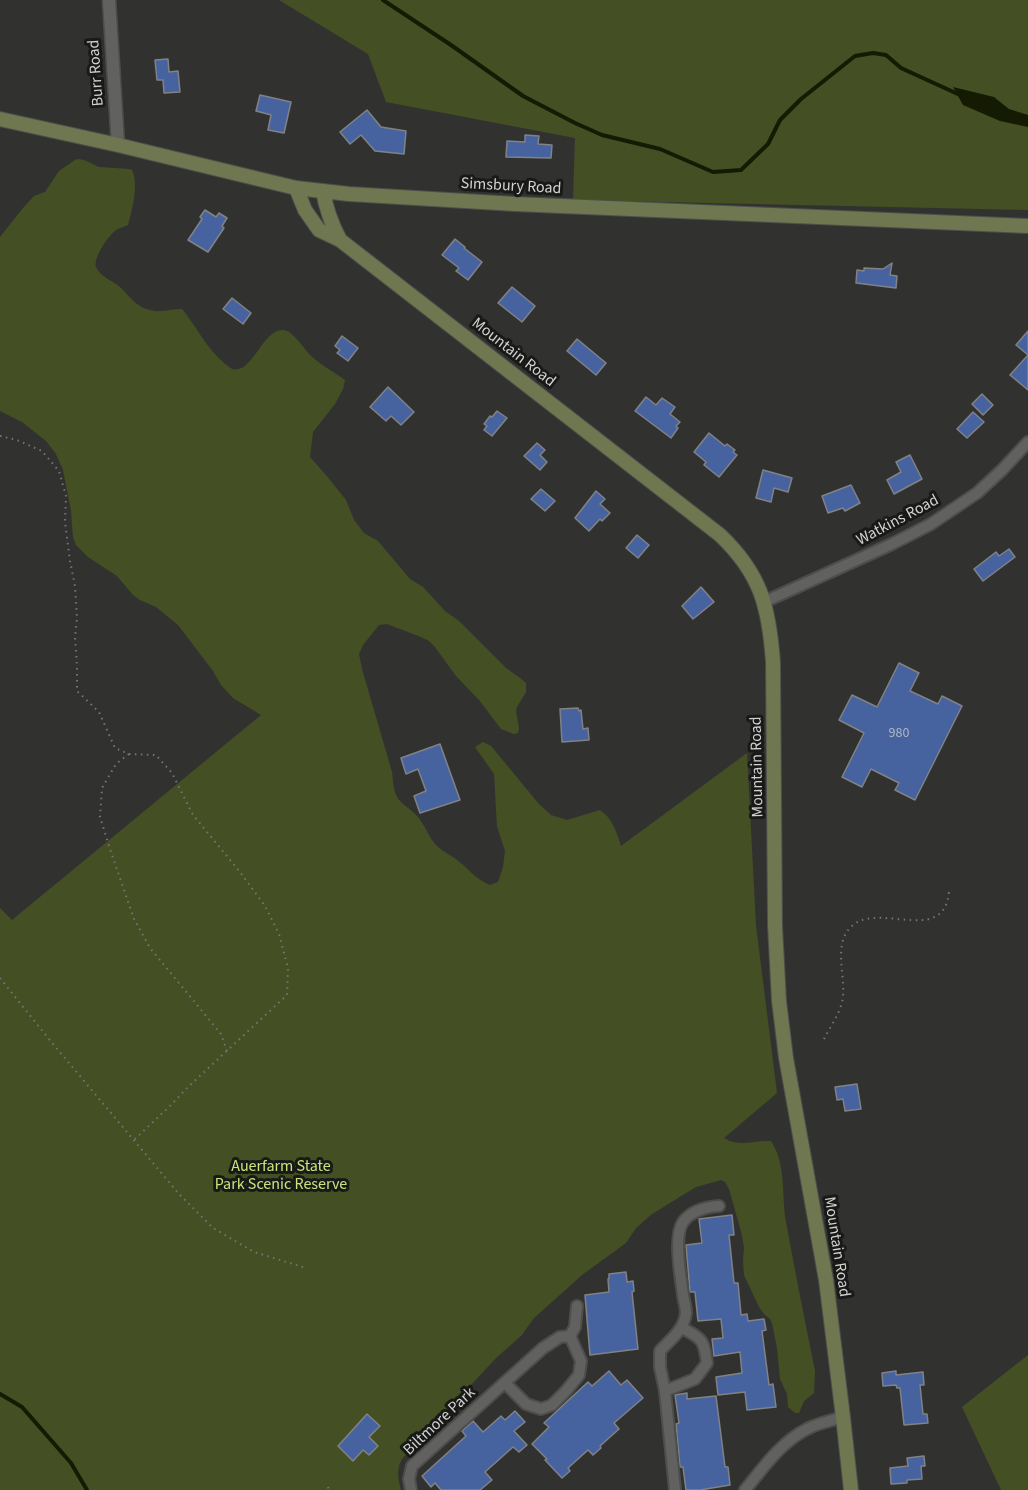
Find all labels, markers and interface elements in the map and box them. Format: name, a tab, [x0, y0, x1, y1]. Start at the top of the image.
street label: Burr Road	[85, 39, 109, 107]
street label: Simsbury Road	[460, 175, 562, 199]
street label: Mountain Road	[467, 314, 559, 392]
street label: Watkins Road	[854, 491, 942, 551]
street label: Mountain Road	[748, 716, 768, 818]
house number: 980	[889, 726, 909, 742]
park label: Auerfarm State Park Scenic Reserve	[215, 1157, 347, 1195]
street label: Mountain Road	[819, 1196, 853, 1298]
street label: Biltmore Park	[400, 1384, 480, 1460]

